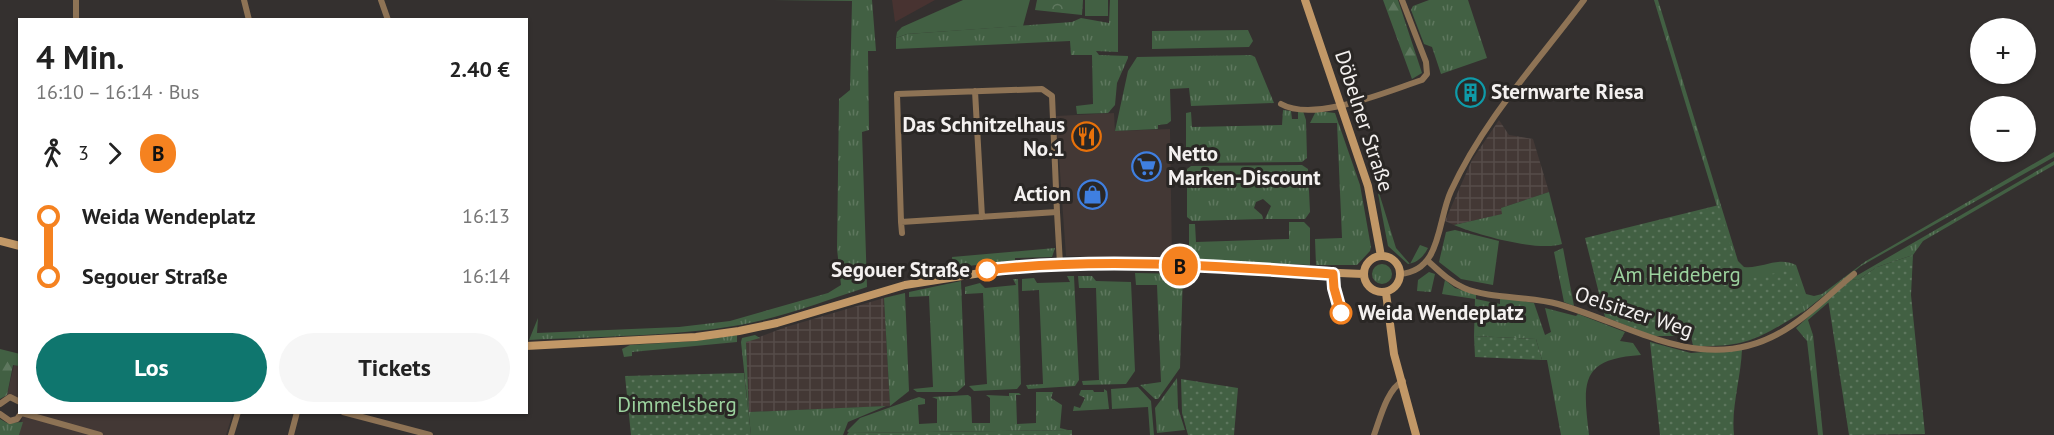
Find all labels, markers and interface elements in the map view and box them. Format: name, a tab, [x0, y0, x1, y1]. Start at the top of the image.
map controls	[1970, 18, 2036, 162]
button: +	[1970, 18, 2036, 84]
text: 4 Min.	[36, 35, 124, 78]
street label: Döbelner Straße	[1329, 47, 1400, 195]
text: 2.40 €	[449, 55, 510, 83]
building icon: Sternwarte Riesa	[1454, 76, 1486, 108]
place label: Sternwarte Riesa	[1491, 78, 1644, 105]
text: 16:10 – 16:14 · Bus	[36, 79, 200, 105]
button: −	[1970, 96, 2036, 162]
place label: Das Schnitzelhaus No.1	[902, 111, 1065, 162]
restaurant icon: Das Schnitzelhaus No.1	[1070, 121, 1102, 153]
icon: walk	[36, 137, 69, 170]
icon: forward	[98, 137, 131, 170]
text: 3	[78, 140, 89, 166]
text: B	[152, 140, 164, 167]
place label: Netto Marken-Discount	[1168, 140, 1321, 191]
supermarket icon: Netto Marken-Discount	[1131, 150, 1163, 182]
shop icon: Action	[1076, 178, 1108, 210]
place label: Action	[1014, 180, 1071, 207]
text: Weida Wendeplatz	[82, 202, 256, 230]
text: 16:13	[462, 203, 510, 229]
line badge: B	[1160, 246, 1200, 286]
text: B	[1174, 253, 1186, 280]
place label: Segouer Straße	[831, 256, 970, 283]
marker: Segouer Straße	[976, 259, 998, 281]
park label: Am Heideberg	[1613, 261, 1741, 288]
text: Segouer Straße	[82, 262, 228, 290]
text: 16:14	[462, 263, 510, 289]
street label: Oelsitzer Weg	[1571, 280, 1697, 343]
place label: Weida Wendeplatz	[1358, 299, 1524, 326]
marker: Weida Wendeplatz	[1330, 302, 1352, 324]
button: Los	[36, 333, 267, 402]
button: Tickets	[279, 333, 510, 402]
park label: Dimmelsberg	[617, 391, 737, 418]

